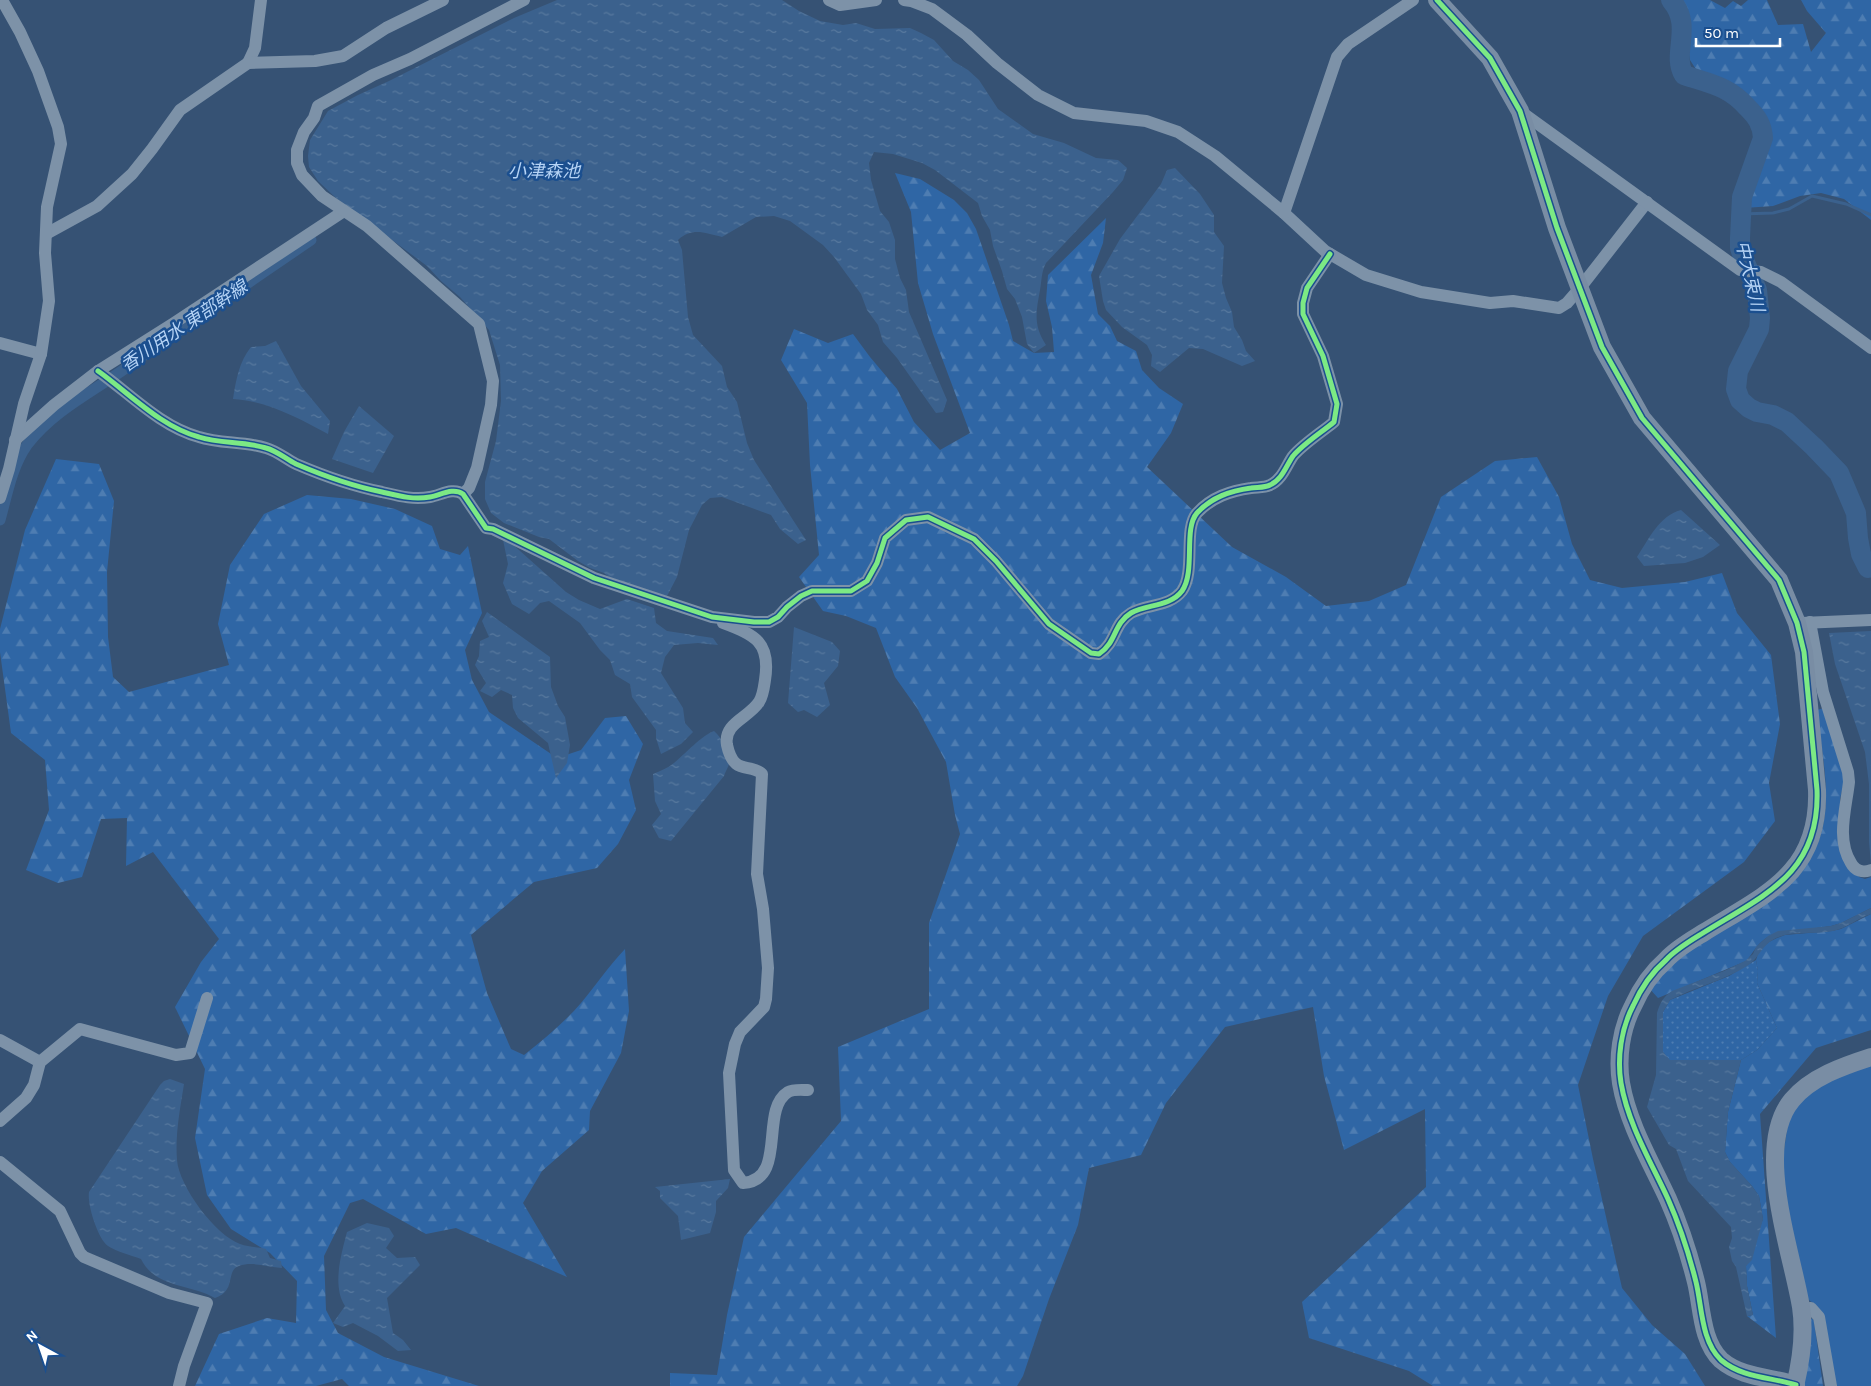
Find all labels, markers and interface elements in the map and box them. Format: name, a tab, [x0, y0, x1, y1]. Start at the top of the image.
scale bar	[1696, 15, 1780, 47]
text: 50 m	[1704, 24, 1739, 42]
water label: 小津森池	[508, 160, 582, 182]
water label: 中大束川	[1731, 238, 1769, 316]
water label: 香川用水 東部幹線	[117, 274, 253, 376]
north arrow	[15, 1321, 65, 1371]
text: N	[23, 1327, 41, 1346]

